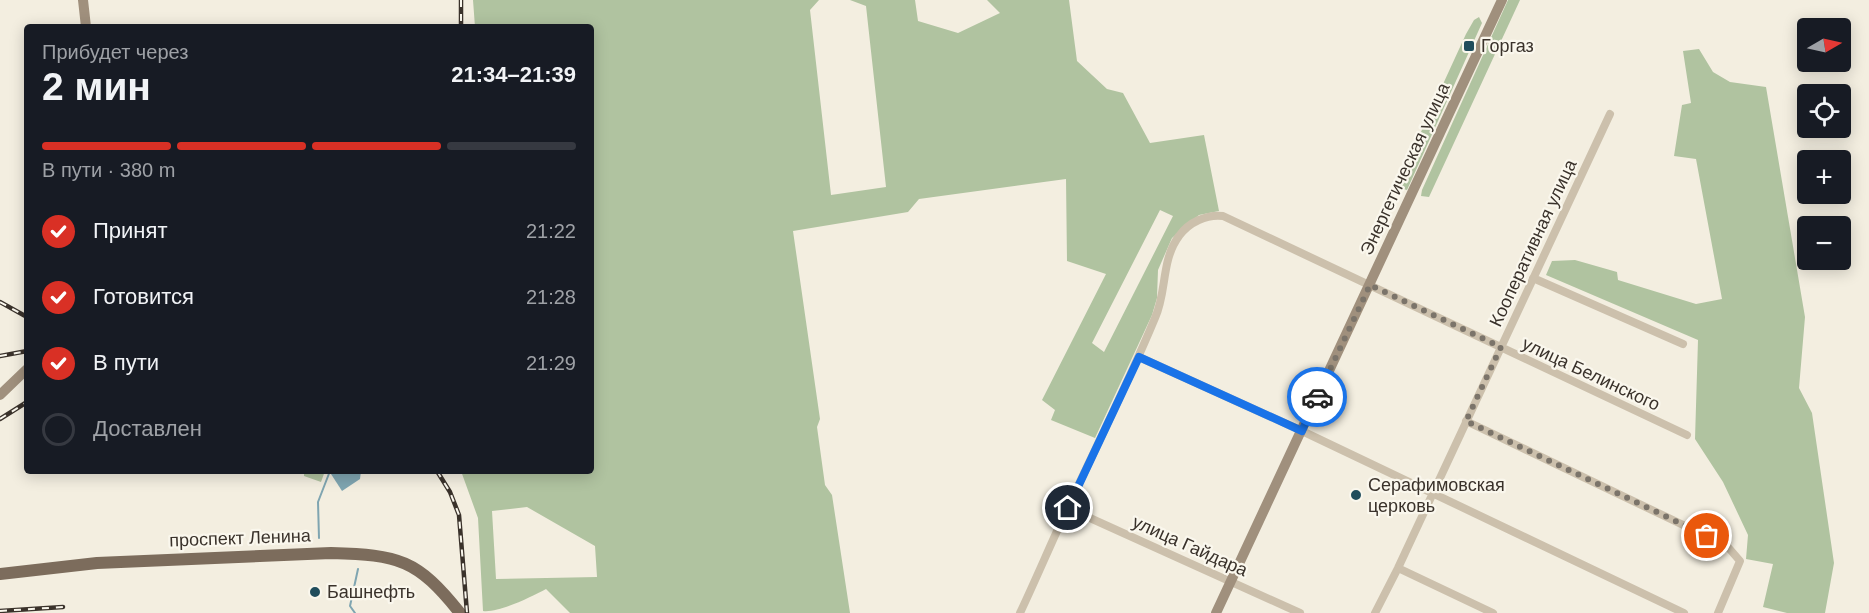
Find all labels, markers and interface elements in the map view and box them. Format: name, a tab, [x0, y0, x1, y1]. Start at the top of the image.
north arrow	[1797, 18, 1851, 72]
map controls	[1797, 18, 1851, 270]
place label: Горгаз	[1481, 36, 1534, 56]
marker: Горгаз	[1462, 39, 1476, 53]
text: Прибудет через	[42, 41, 188, 63]
text: 21:34–21:39	[451, 62, 576, 87]
text: 2 мин	[42, 65, 151, 108]
street label: Энергетическая улица	[1356, 79, 1454, 258]
button: locate	[1797, 84, 1851, 138]
button: +	[1797, 150, 1851, 204]
street label: Кооперативная улица	[1485, 155, 1581, 330]
text: В пути · 380 m	[42, 159, 175, 181]
icon: check	[42, 215, 75, 248]
button: −	[1797, 216, 1851, 270]
text: Принят	[93, 218, 167, 243]
text: 21:22	[526, 220, 576, 242]
icon: check	[42, 281, 75, 314]
text: Готовится	[93, 284, 194, 309]
text: 21:28	[526, 286, 576, 308]
street label: улица Белинского	[1519, 333, 1663, 415]
icon: check	[42, 347, 75, 380]
text: В пути	[93, 350, 159, 375]
text: 21:29	[526, 352, 576, 374]
courier	[1287, 367, 1347, 427]
icon: car	[1301, 381, 1334, 414]
text: Доставлен	[93, 416, 202, 441]
place label: Серафимовская церковь	[1368, 475, 1505, 516]
pin	[1042, 482, 1093, 533]
marker: Серафимовская церковь	[1349, 488, 1363, 502]
icon: home	[1051, 491, 1084, 524]
pin	[1681, 510, 1732, 561]
street label: улица Гайдара	[1129, 512, 1252, 581]
icon: bag	[1690, 519, 1723, 552]
street label: проспект Ленина	[169, 526, 312, 550]
place label: Башнефть	[327, 582, 415, 602]
marker: Башнефть	[308, 585, 322, 599]

